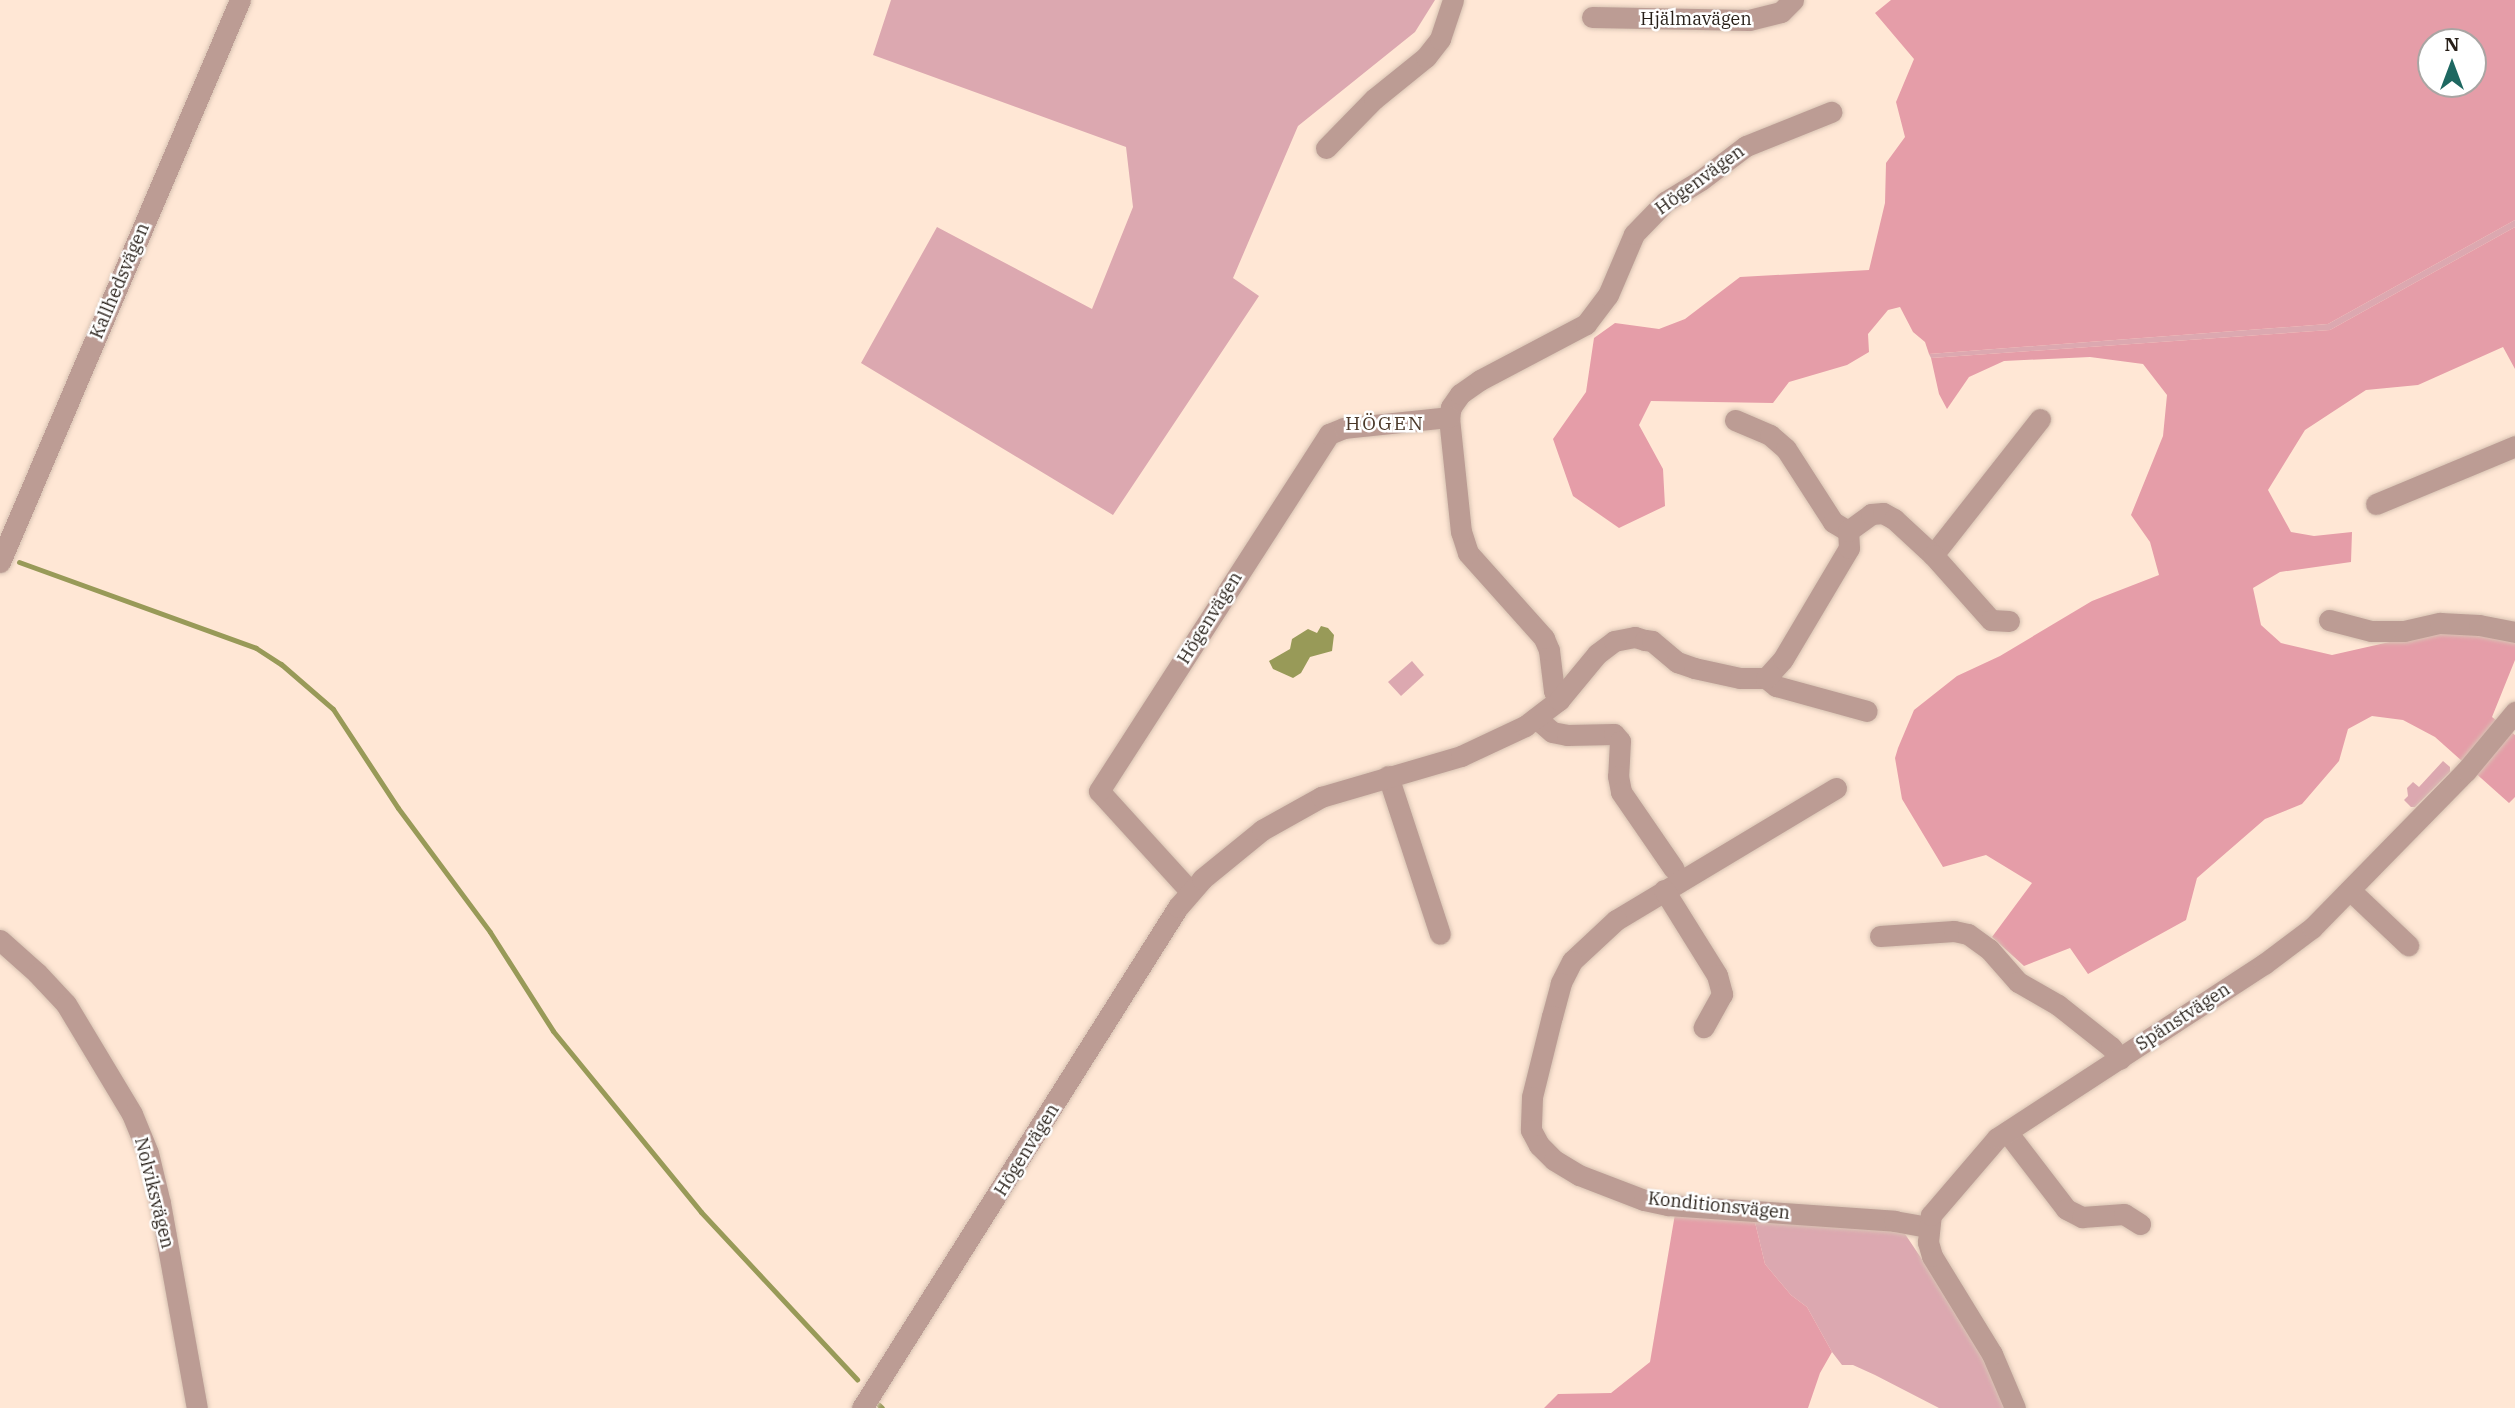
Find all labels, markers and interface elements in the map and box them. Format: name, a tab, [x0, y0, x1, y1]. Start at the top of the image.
street label: Hjälmavägen	[1640, 8, 1752, 30]
north arrow	[2417, 28, 2487, 98]
text: N	[2444, 32, 2460, 56]
street label: Högenvägen	[1651, 140, 1749, 220]
street label: Kallhedsvägen	[86, 220, 154, 342]
district label: HÖGEN	[1346, 413, 1424, 435]
street label: Högenvägen	[1173, 568, 1247, 668]
street label: Spänstvägen	[2132, 979, 2234, 1055]
street label: Högenvägen	[990, 1100, 1064, 1200]
street label: Nolviksvägen	[130, 1135, 178, 1251]
street label: Konditionsvägen	[1647, 1188, 1791, 1224]

